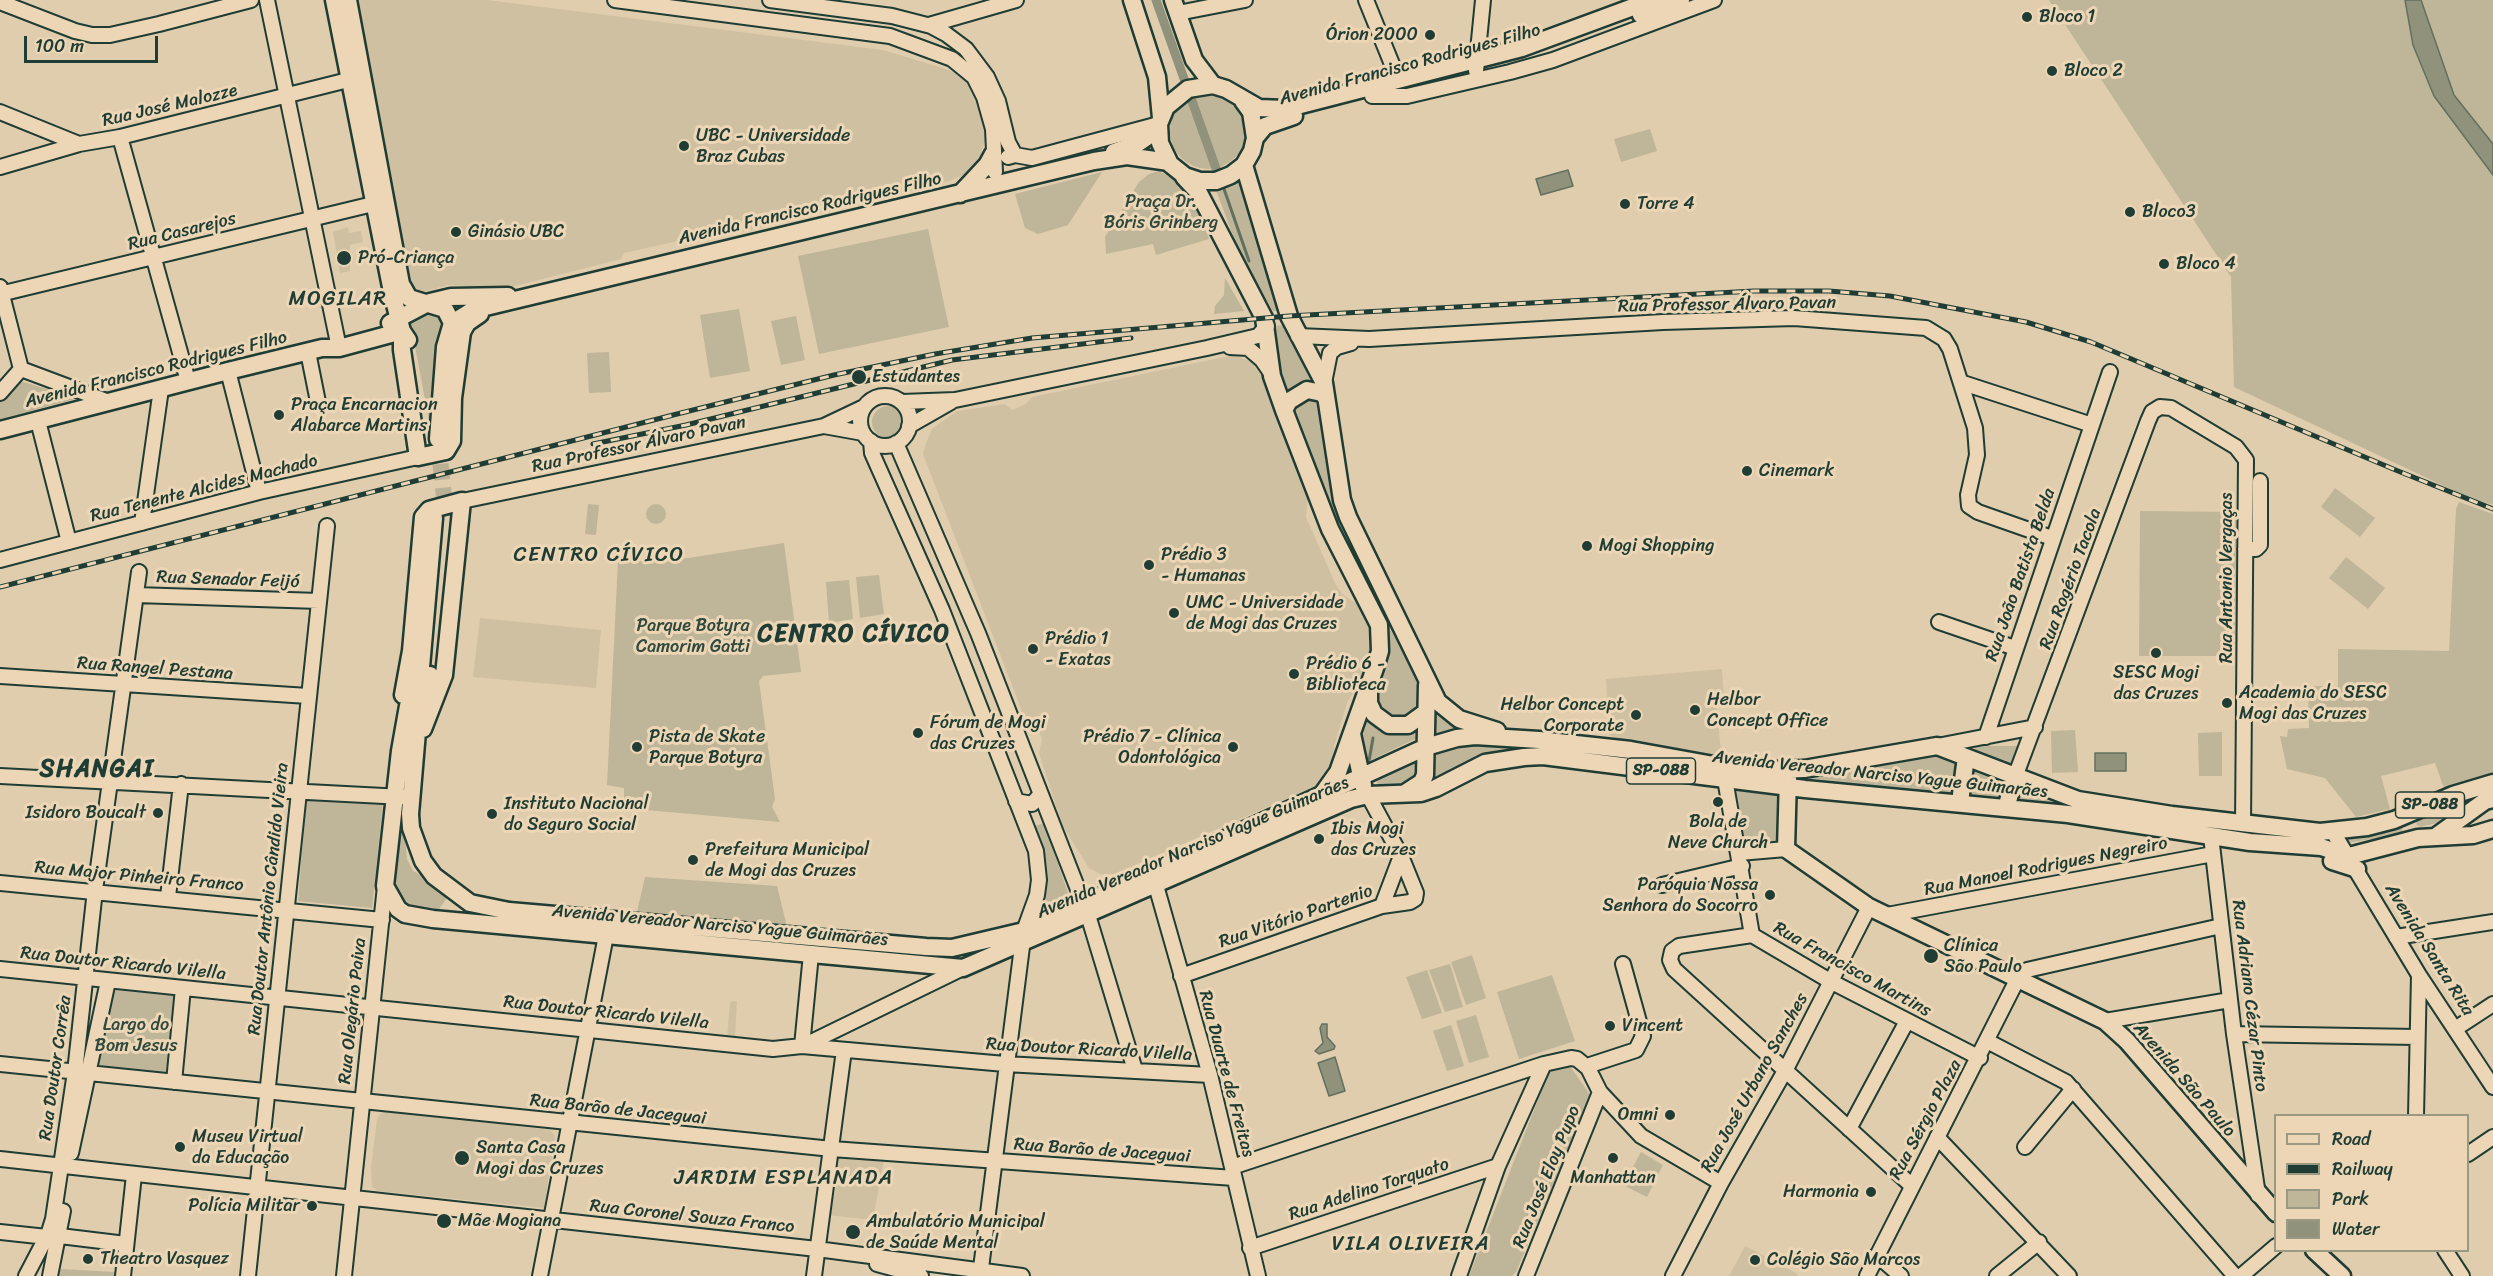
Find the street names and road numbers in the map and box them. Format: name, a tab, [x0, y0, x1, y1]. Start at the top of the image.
street label: Avenida Francisco Rodrigues Filho	[1277, 20, 1543, 110]
street label: Rua José Malozze	[100, 80, 240, 132]
street label: Avenida Francisco Rodrigues Filho	[676, 168, 944, 250]
street label: Rua Casarejos	[126, 208, 238, 256]
street label: Rua Professor Álvaro Pavan	[1618, 292, 1836, 318]
street label: Avenida Francisco Rodrigues Filho	[23, 327, 289, 413]
street label: Rua Professor Álvaro Pavan	[530, 412, 748, 478]
street label: Rua Tenente Alcides Machado	[88, 450, 320, 528]
street label: Rua João Batista Belda	[1981, 486, 2061, 664]
street label: Rua Antonio Vergaças	[2216, 493, 2238, 663]
street label: Rua Rogério Tacola	[2035, 506, 2107, 652]
street label: Rua Senador Feijó	[156, 567, 300, 593]
street label: Rua Rangel Pestana	[76, 653, 234, 685]
street label: Avenida Vereador Narciso Yague Guimarães	[1711, 747, 2049, 803]
road number: SP-088	[1626, 758, 1696, 784]
street label: Rua Doutor Antônio Cândido Vieira	[244, 762, 294, 1036]
street label: Avenida Vereador Narciso Yague Guimarães	[1034, 772, 1352, 924]
road number: SP-088	[2396, 792, 2464, 818]
street label: Rua Manoel Rodrigues Negreiro	[1923, 833, 2169, 901]
street label: Rua Major Pinheiro Franco	[34, 857, 244, 897]
street label: Avenida Santa Rita	[2380, 880, 2478, 1020]
street label: Rua Vitório Partenio	[1216, 881, 1376, 953]
street label: Rua Adriano Cézar Pinto	[2227, 899, 2271, 1093]
street label: Avenida Vereador Narciso Yague Guimarães	[551, 901, 889, 951]
street label: Rua Francisco Martins	[1769, 918, 1935, 1022]
street label: Rua Olegário Paiva	[335, 937, 371, 1085]
street label: Rua Doutor Ricardo Vilella	[19, 942, 227, 986]
street label: Rua Duarte de Freitas	[1193, 988, 1259, 1160]
street label: Rua José Urbano Sanches	[1697, 990, 1813, 1176]
street label: Rua Doutor Ricardo Vilella	[502, 991, 710, 1035]
street label: Rua Doutor Corrêa	[35, 994, 77, 1142]
street label: Avenida São Paulo	[2128, 1018, 2240, 1142]
street label: Rua Doutor Ricardo Vilella	[985, 1034, 1193, 1066]
street label: Rua Sérgio Plaza	[1885, 1056, 1967, 1184]
street label: Rua Barão de Jaceguai	[529, 1090, 707, 1130]
street label: Rua José Eloy Pupo	[1509, 1103, 1585, 1251]
street label: Rua Barão de Jaceguai	[1013, 1134, 1191, 1168]
street label: Rua Adelino Torquato	[1286, 1154, 1452, 1226]
street label: Rua Coronel Souza Franco	[589, 1196, 795, 1238]

